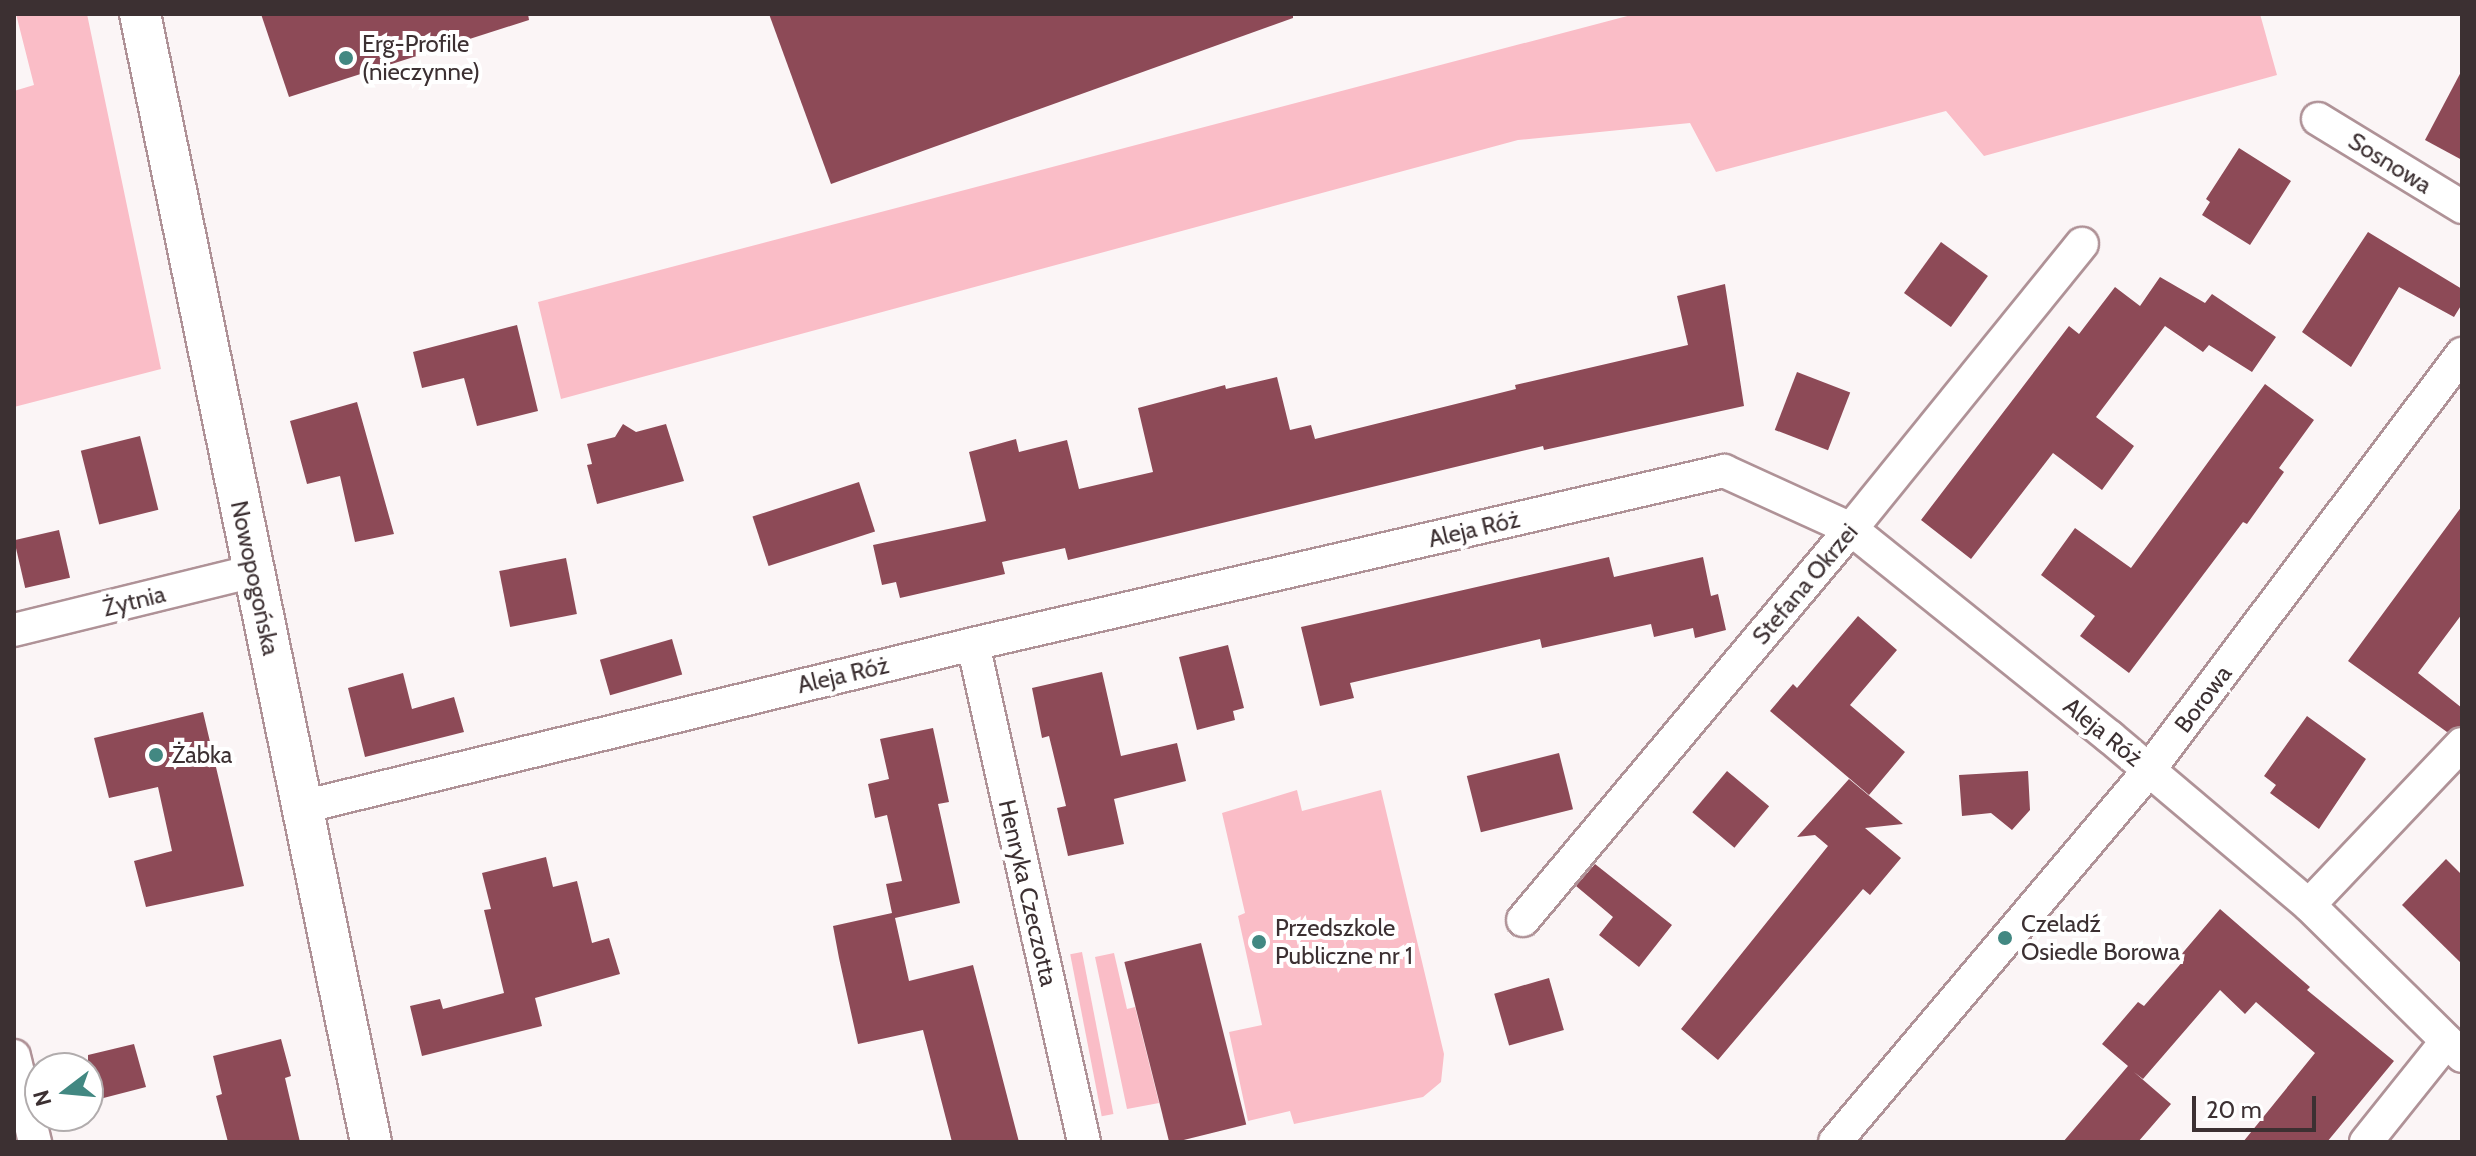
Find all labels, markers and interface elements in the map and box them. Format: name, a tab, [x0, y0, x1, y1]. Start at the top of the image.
place label: Erg-Profile (nieczynne)	[362, 30, 480, 86]
marker: Erg-Profile (nieczynne)	[337, 49, 355, 67]
street label: Sosnowa	[2343, 126, 2437, 200]
street label: Nowopogońska	[225, 498, 285, 658]
street label: Aleja Róż	[1425, 505, 1523, 553]
street label: Stefana Okrzei	[1746, 518, 1864, 650]
street label: Żytnia	[100, 579, 168, 623]
street label: Aleja Róż	[794, 651, 892, 699]
street label: Borowa	[2168, 660, 2238, 738]
street label: Aleja Róż	[2058, 692, 2148, 772]
place label: Żabka	[172, 741, 232, 769]
marker: Żabka	[147, 746, 165, 764]
street label: Henryka Czeczotta	[993, 797, 1063, 989]
place label: Czeladź Osiedle Borowa	[2021, 910, 2180, 966]
place label: Przedszkole Publiczne nr 1	[1275, 914, 1413, 970]
marker: Czeladź Osiedle Borowa	[1996, 929, 2014, 947]
marker: Przedszkole Publiczne nr 1	[1250, 933, 1268, 951]
north arrow	[24, 1052, 104, 1132]
scale bar	[2196, 1080, 2320, 1130]
text: N	[27, 1087, 57, 1109]
text: 20 m	[2206, 1095, 2262, 1124]

